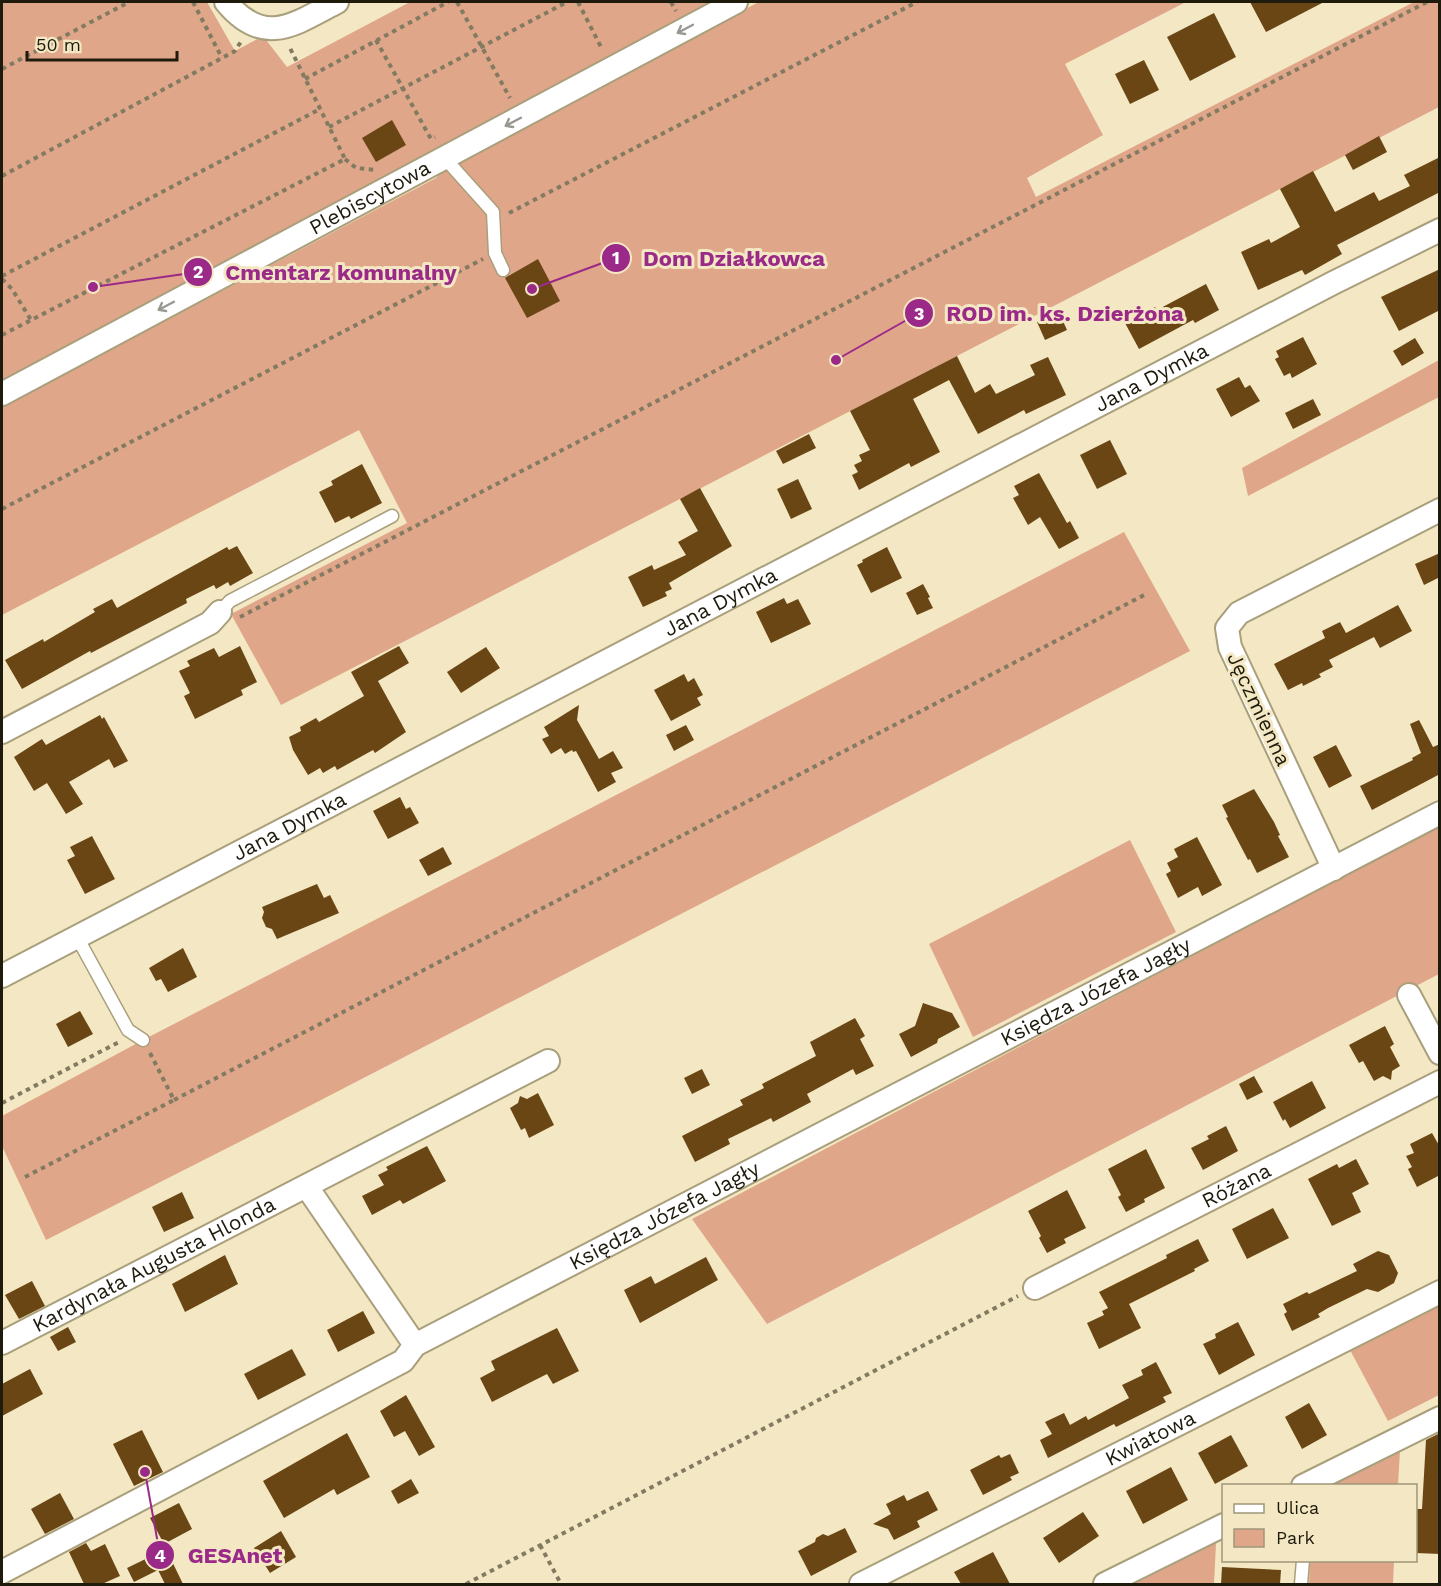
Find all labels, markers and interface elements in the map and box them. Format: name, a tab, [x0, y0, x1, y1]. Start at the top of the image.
one-way arrow	[677, 23, 694, 35]
scale bar	[27, 24, 177, 62]
text: 50 m	[36, 34, 81, 55]
one-way arrow	[505, 116, 522, 128]
street label: Plebiscytowa	[305, 155, 435, 240]
callout: Dom Działkowca	[601, 238, 837, 278]
text: Dom Działkowca	[643, 246, 825, 271]
text: 1	[612, 247, 620, 268]
callout: Cmentarz komunalny	[183, 252, 468, 292]
text: Cmentarz komunalny	[225, 260, 457, 285]
text: 2	[193, 261, 203, 282]
callout: ROD im. ks. Dzierżona	[904, 293, 1196, 333]
one-way arrow	[158, 301, 176, 312]
text: ROD im. ks. Dzierżona	[946, 301, 1184, 326]
text: 3	[914, 303, 924, 324]
street label: Jana Dymka	[1090, 337, 1212, 417]
street label: Jana Dymka	[659, 562, 781, 641]
street label: Jęczmienna	[1222, 648, 1297, 770]
street label: Jana Dymka	[228, 786, 350, 866]
street label: Księdza Józefa Jagły	[996, 932, 1195, 1051]
street label: Księdza Józefa Jagły	[565, 1155, 764, 1275]
street label: Różana	[1198, 1157, 1275, 1213]
street label: Kardynała Augusta Hlonda	[28, 1191, 279, 1337]
street label: Kwiatowa	[1101, 1404, 1199, 1471]
legend	[1222, 1484, 1417, 1562]
text: Ulica	[1276, 1497, 1319, 1518]
text: Park	[1276, 1527, 1315, 1548]
callout: GESAnet	[145, 1535, 294, 1575]
text: GESAnet	[188, 1543, 283, 1568]
text: 4	[154, 1545, 166, 1566]

